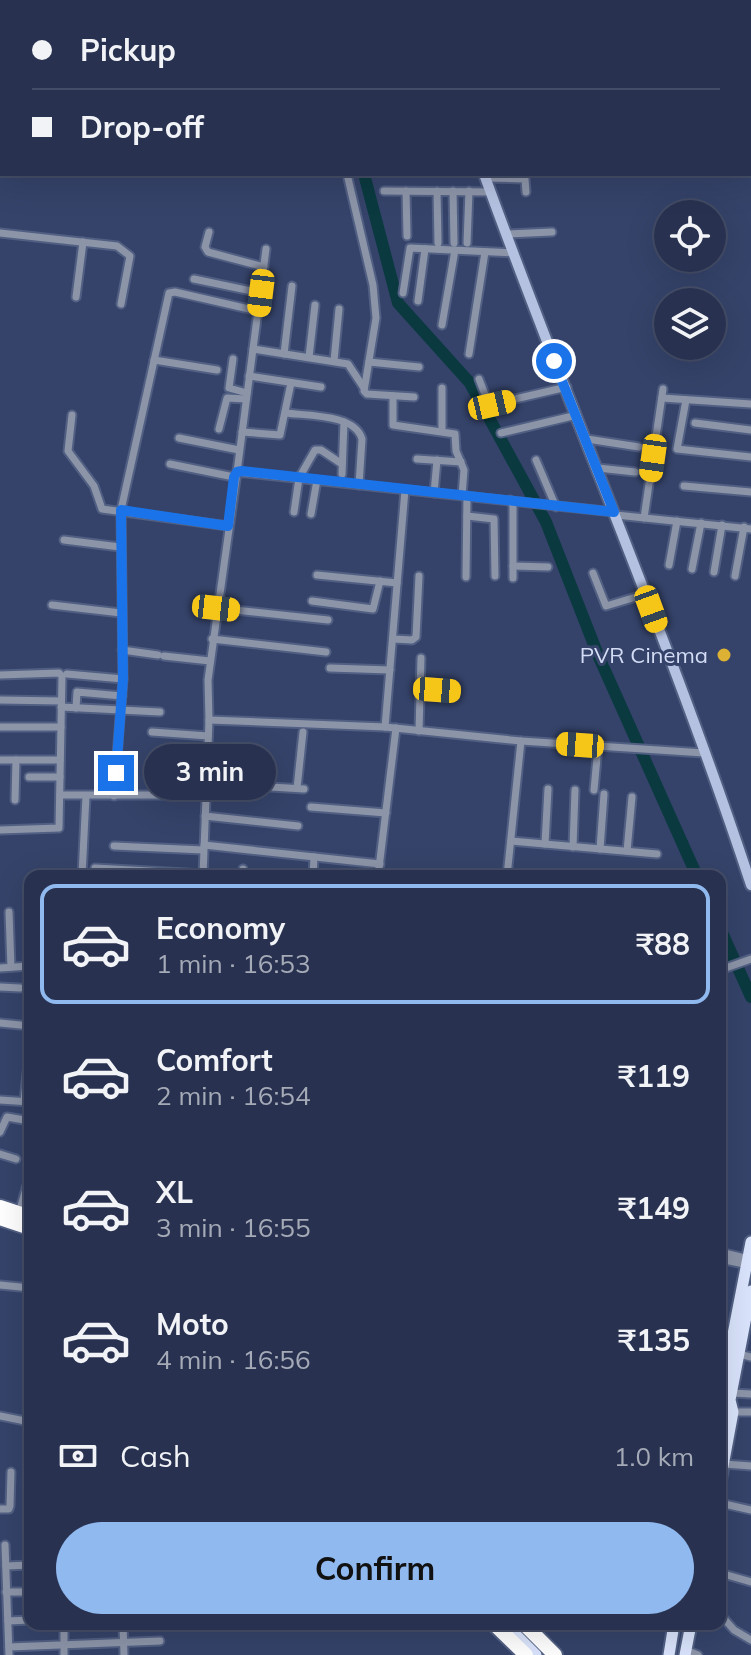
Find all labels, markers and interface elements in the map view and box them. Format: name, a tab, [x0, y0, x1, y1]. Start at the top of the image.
text: Pickup	[80, 31, 176, 69]
text: Drop-off	[80, 108, 204, 146]
map controls	[654, 200, 726, 360]
button: locate	[654, 200, 726, 272]
car	[246, 268, 276, 318]
button: layers	[654, 288, 726, 360]
route start	[536, 343, 572, 379]
car	[466, 388, 518, 422]
car	[638, 433, 668, 483]
car	[632, 582, 670, 636]
car	[191, 594, 241, 622]
place label: PVR Cinema	[580, 641, 708, 669]
marker: PVR Cinema	[715, 646, 733, 664]
car	[412, 676, 462, 704]
car	[555, 731, 605, 759]
callout: 3 min	[144, 745, 276, 801]
route end	[98, 755, 134, 791]
text: 3 min	[176, 755, 244, 788]
icon: car	[60, 908, 132, 980]
text: Economy	[156, 909, 285, 947]
text: ₹88	[636, 925, 690, 963]
text: 1 min · 16:53	[156, 947, 311, 980]
icon: car	[60, 1040, 132, 1112]
text: Comfort	[156, 1041, 273, 1079]
text: ₹119	[618, 1057, 690, 1095]
text: 2 min · 16:54	[156, 1079, 311, 1112]
icon: car	[60, 1172, 132, 1244]
text: XL	[156, 1173, 193, 1211]
text: ₹149	[618, 1189, 690, 1227]
text: 3 min · 16:55	[156, 1211, 311, 1244]
icon: car	[60, 1304, 132, 1376]
text: Moto	[156, 1305, 229, 1343]
text: ₹135	[618, 1321, 690, 1359]
text: 4 min · 16:56	[156, 1343, 311, 1376]
icon: cash	[56, 1434, 100, 1478]
text: Cash	[120, 1437, 191, 1475]
text: 1.0 km	[614, 1440, 694, 1473]
button: Confirm	[56, 1522, 694, 1614]

